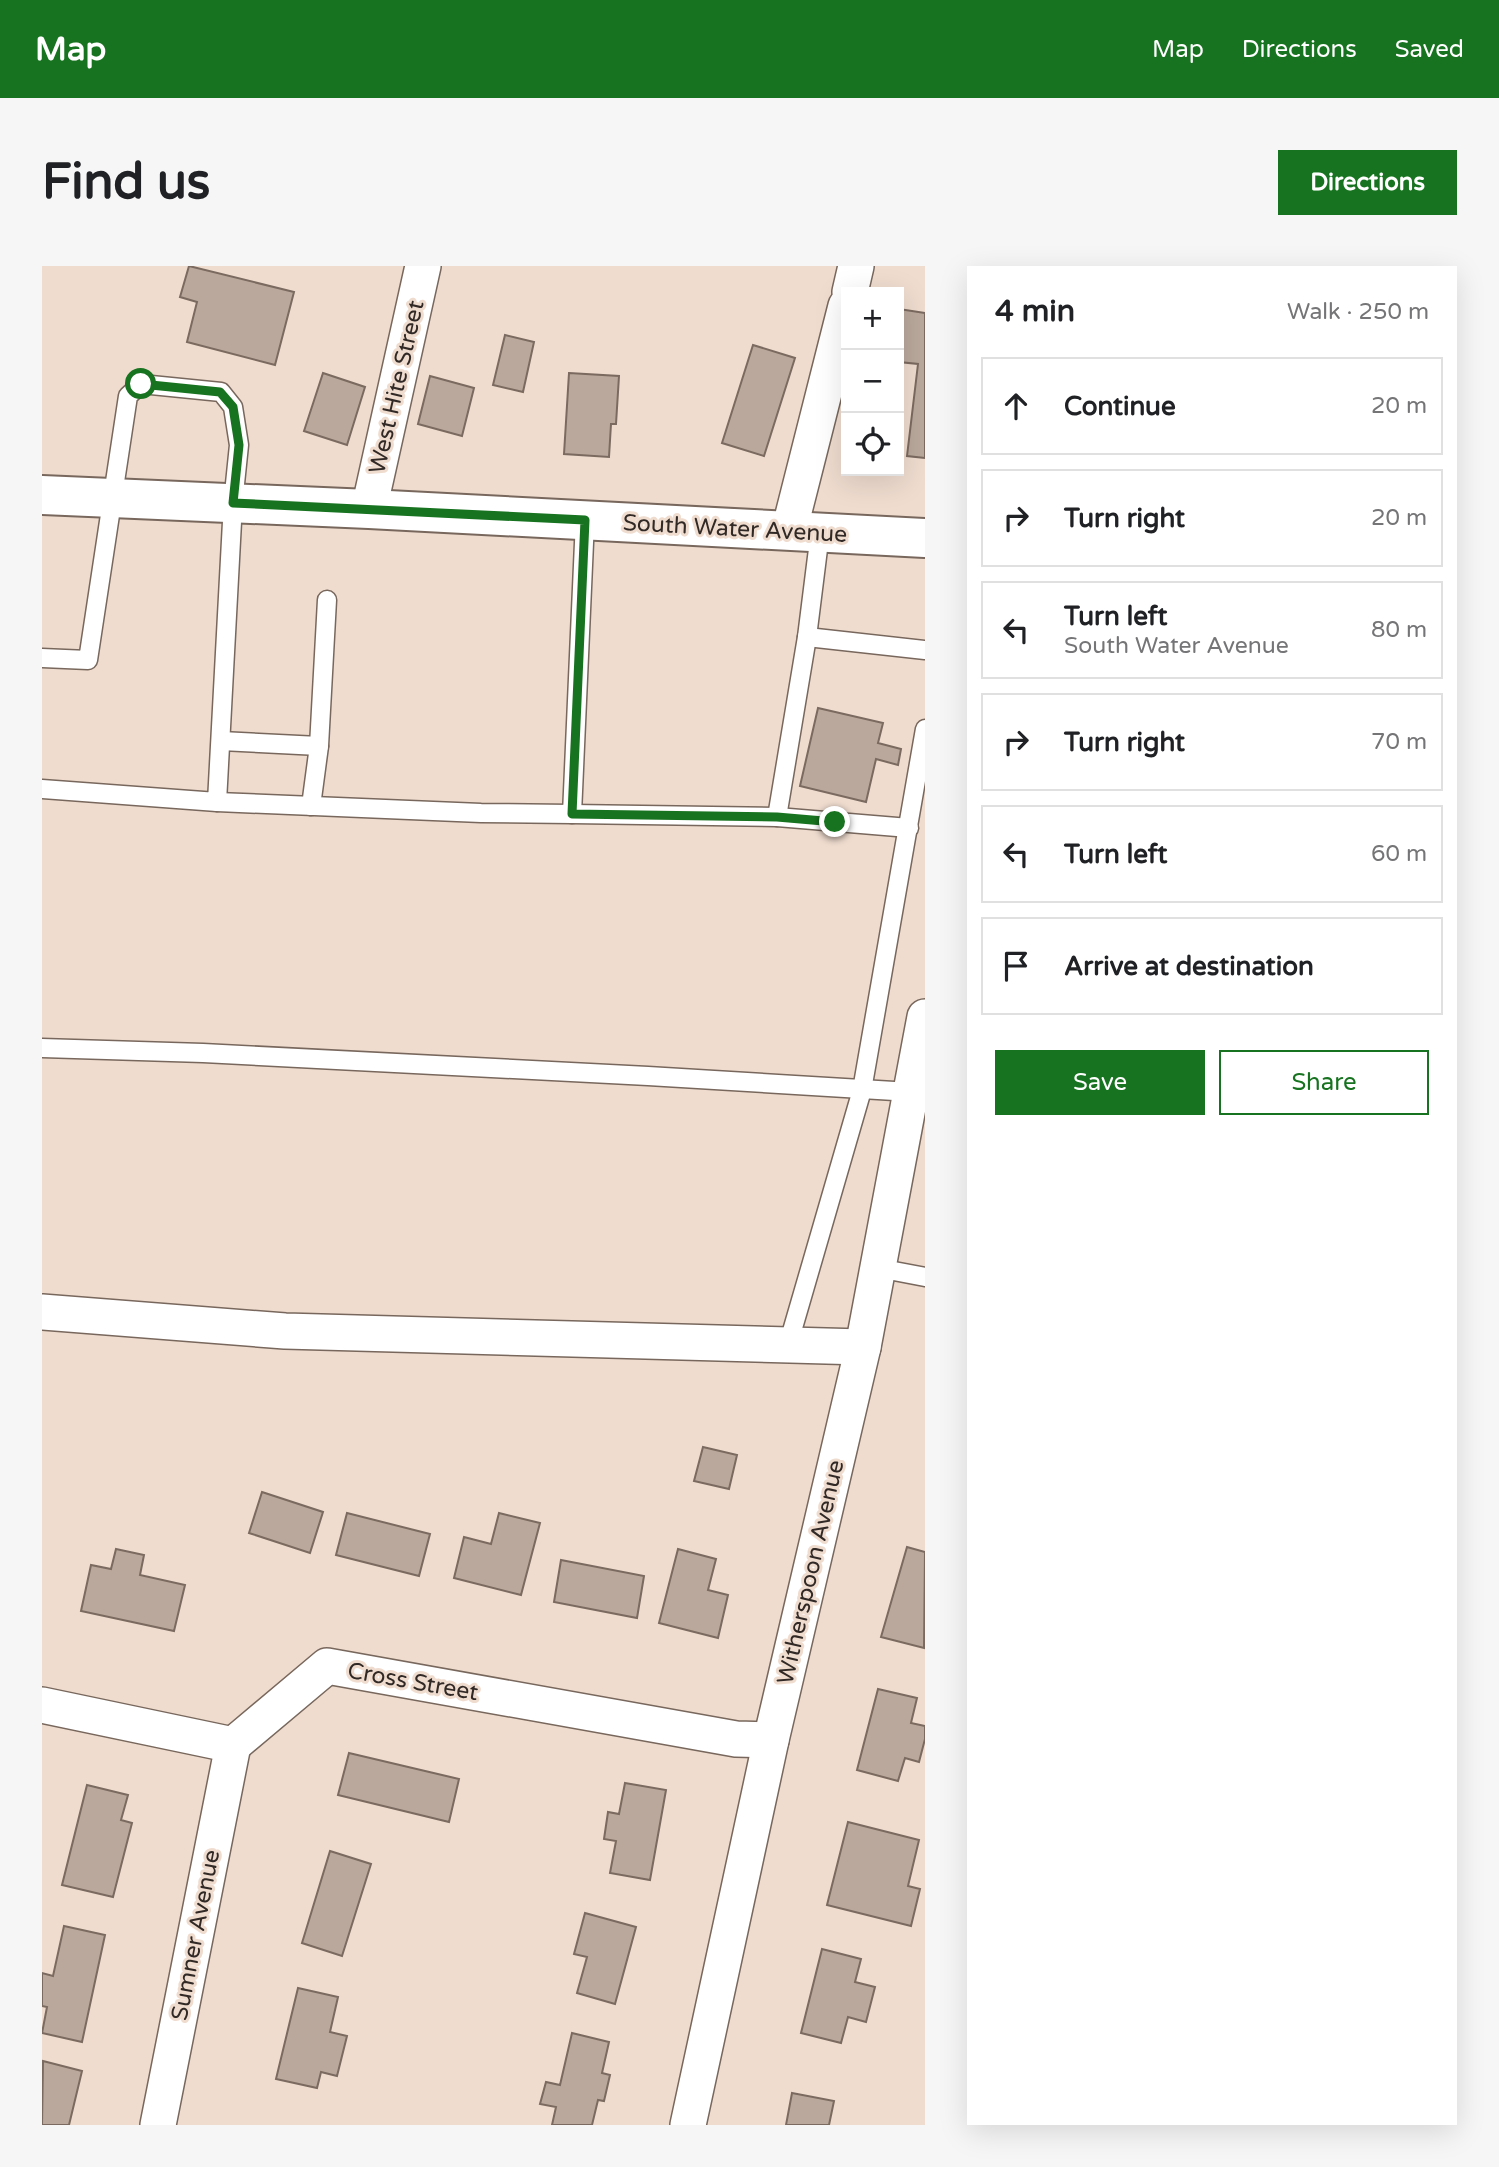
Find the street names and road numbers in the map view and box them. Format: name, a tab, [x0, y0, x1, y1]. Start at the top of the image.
street label: West Hite Street	[363, 298, 431, 477]
street label: South Water Avenue	[622, 509, 848, 549]
street label: Witherspoon Avenue	[772, 1457, 850, 1687]
street label: Cross Street	[345, 1657, 480, 1707]
street label: Sumner Avenue	[166, 1848, 226, 2023]

